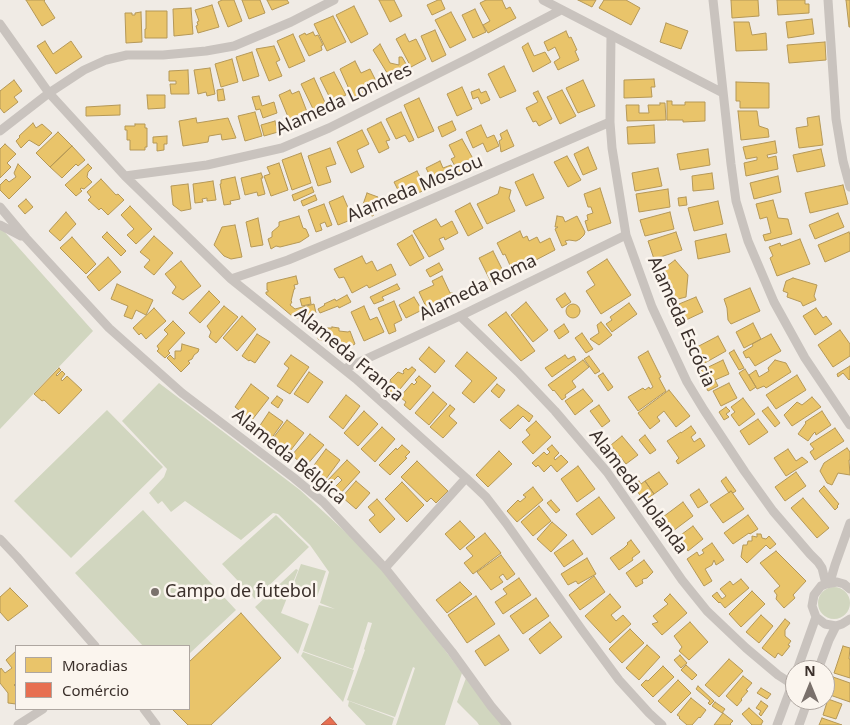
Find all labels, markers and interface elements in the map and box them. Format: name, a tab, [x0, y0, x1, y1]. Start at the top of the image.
street label: Alameda Londres	[273, 59, 415, 141]
street label: Alameda Moscou	[344, 151, 486, 227]
street label: Alameda Roma	[416, 250, 540, 326]
street label: Alameda Escócia	[643, 253, 719, 391]
street label: Alameda França	[290, 303, 408, 407]
street label: Alameda Bélgica	[228, 405, 350, 509]
street label: Alameda Holanda	[584, 425, 692, 559]
place label: Campo de futebol	[165, 581, 316, 603]
marker: Campo de futebol	[149, 586, 161, 598]
legend	[15, 645, 190, 710]
text: Moradias	[62, 655, 128, 675]
north arrow	[785, 660, 835, 710]
text: N	[804, 661, 816, 680]
text: Comércio	[62, 680, 129, 700]

